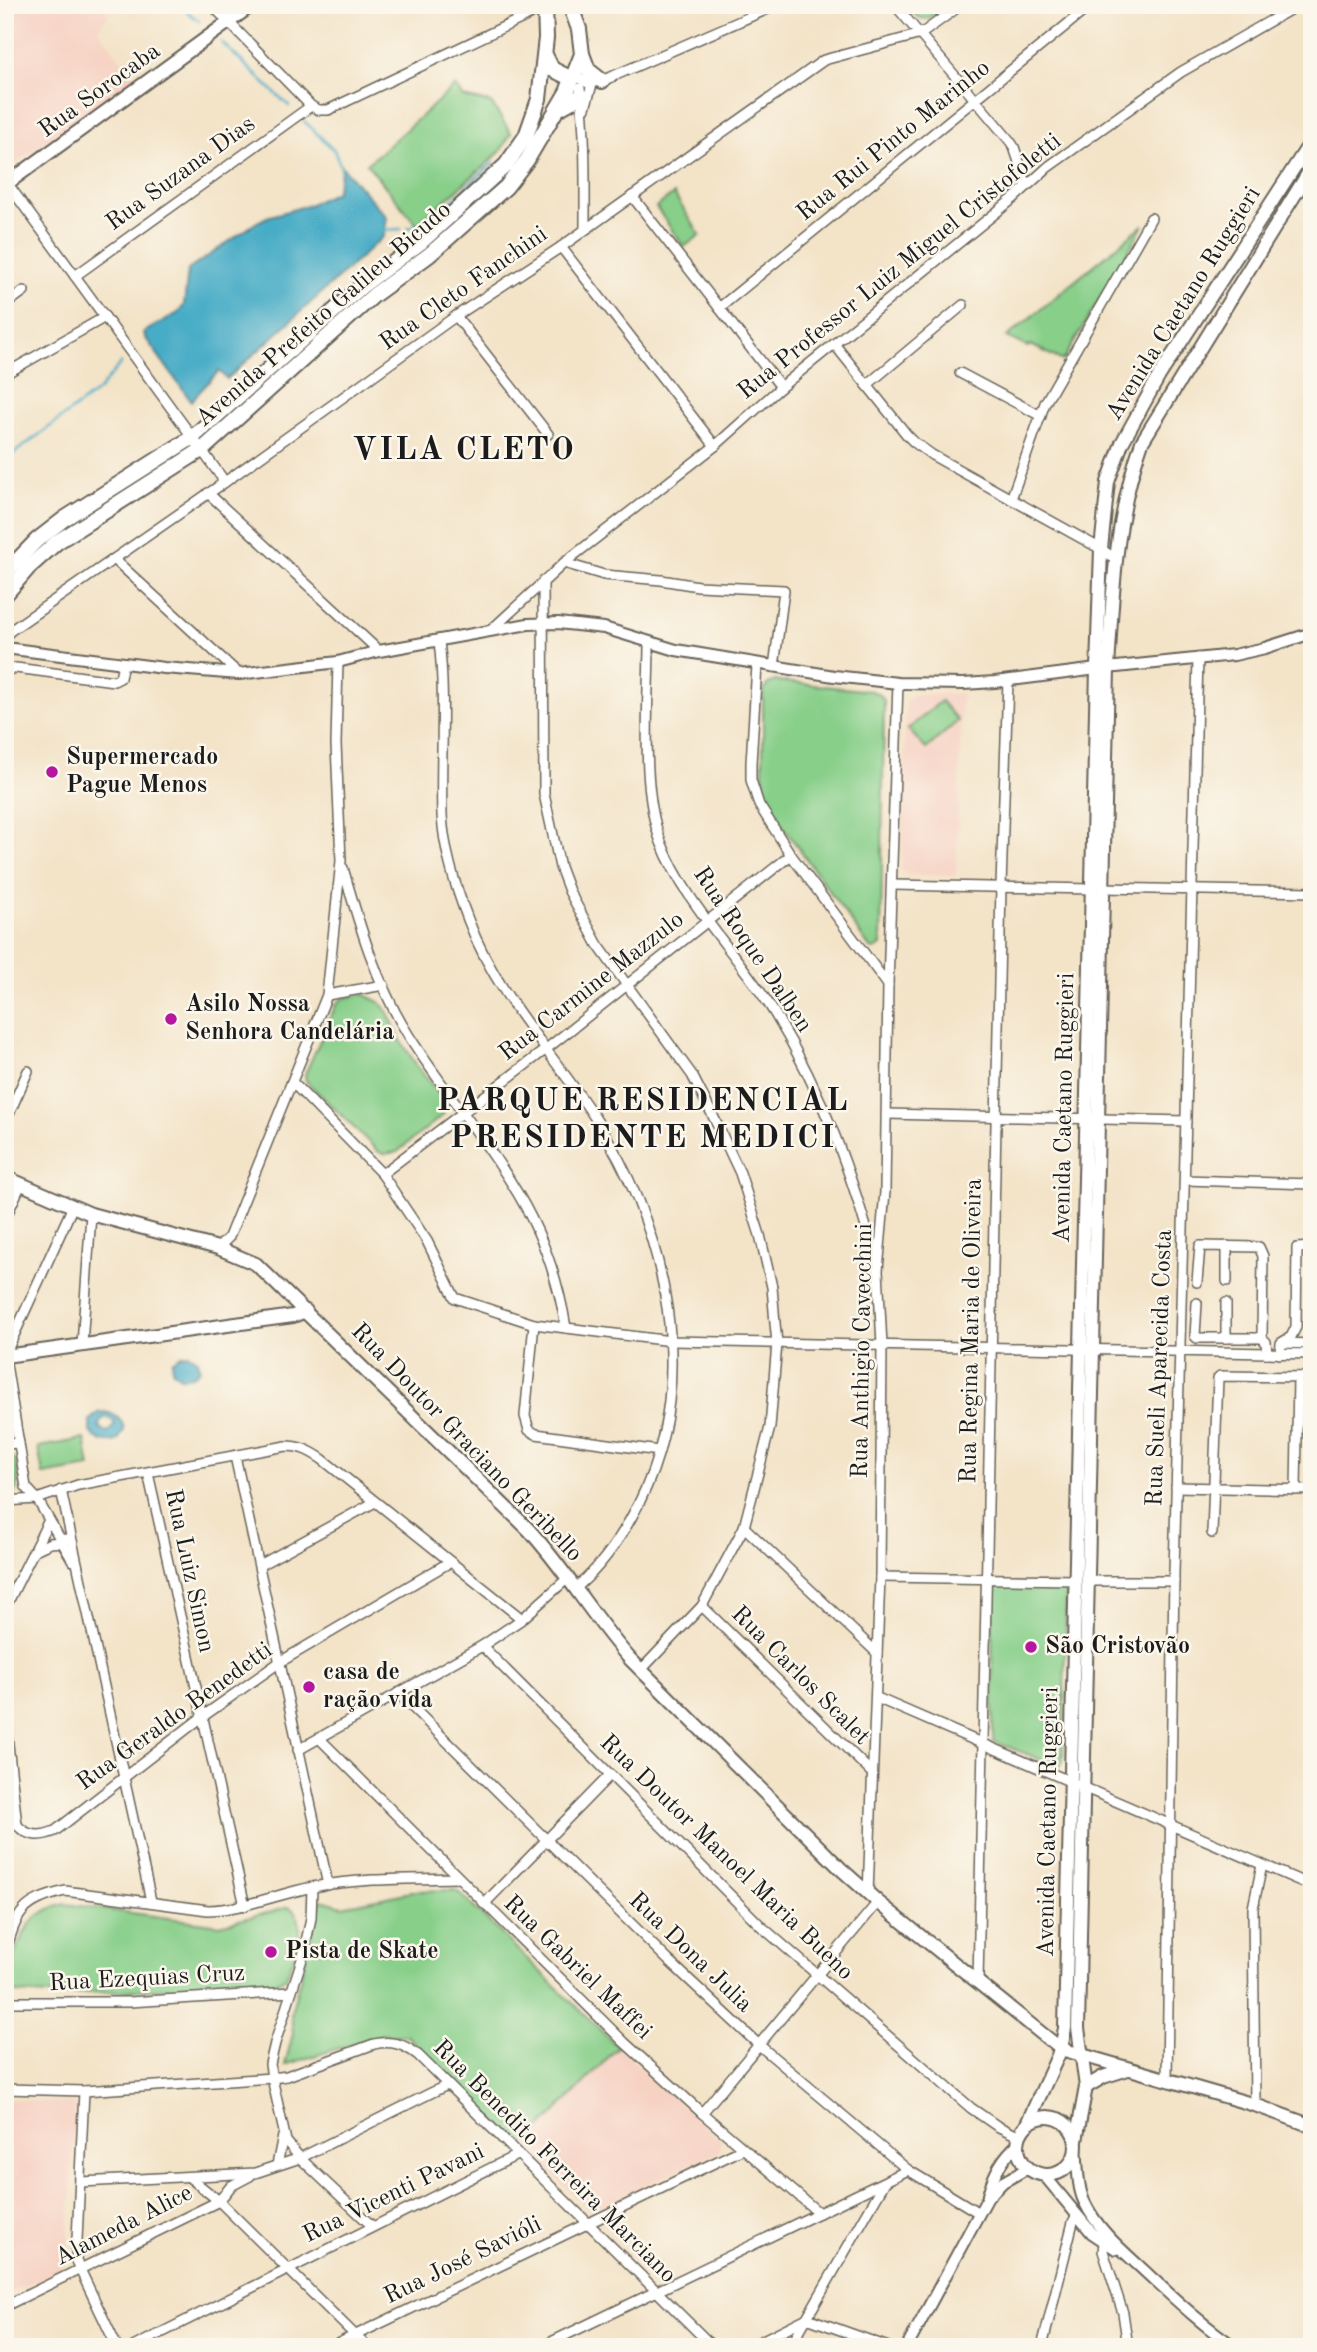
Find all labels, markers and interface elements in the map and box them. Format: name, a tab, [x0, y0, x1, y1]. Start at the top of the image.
street label: Rua Sorocaba	[35, 39, 165, 143]
street label: Rua Rui Pinto Marinho	[793, 56, 995, 226]
street label: Rua Suzana Dias	[102, 112, 260, 236]
street label: Rua Professor Luiz Miguel Cristofoletti	[734, 129, 1066, 405]
street label: Avenida Caetano Ruggieri	[1102, 183, 1266, 425]
street label: Avenida Prefeito Galileu Bicudo	[192, 198, 456, 432]
street label: Rua Cleto Fanchini	[376, 222, 552, 356]
district label: VILA CLETO	[352, 435, 576, 467]
place label: Supermercado Pague Menos	[66, 746, 218, 798]
marker: Supermercado Pague Menos	[44, 764, 60, 780]
street label: Rua Roque Dalben	[688, 863, 816, 1037]
street label: Rua Carmine Mazzulo	[495, 908, 689, 1066]
street label: Avenida Caetano Ruggieri	[1051, 973, 1079, 1243]
place label: Asilo Nossa Senhora Candelária	[185, 993, 394, 1045]
marker: Asilo Nossa Senhora Candelária	[163, 1011, 179, 1027]
district label: PARQUE RESIDENCIAL PRESIDENTE MEDICI	[436, 1086, 850, 1155]
street label: Rua Regina Maria de Oliveira	[957, 1178, 987, 1484]
street label: Rua Anthigio Cavecchini	[849, 1223, 877, 1479]
street label: Rua Sueli Aparecida Costa	[1143, 1229, 1177, 1507]
street label: Rua Doutor Graciano Geribello	[346, 1319, 586, 1567]
street label: Rua Luiz Simon	[160, 1487, 218, 1655]
street label: Rua Carlos Scalet	[726, 1602, 874, 1750]
place label: São Cristovão	[1045, 1635, 1190, 1659]
street label: Rua Geraldo Benedetti	[73, 1638, 277, 1796]
marker: São Cristovão	[1023, 1639, 1039, 1655]
place label: casa de ração vida	[323, 1661, 433, 1713]
marker: casa de ração vida	[301, 1679, 317, 1695]
street label: Avenida Caetano Ruggieri	[1035, 1687, 1063, 1957]
street label: Rua Doutor Manoel Maria Bueno	[595, 1731, 857, 1985]
street label: Rua Dona Julia	[624, 1888, 756, 2018]
street label: Rua Gabriel Maffei	[498, 1891, 656, 2045]
place label: Pista de Skate	[285, 1940, 438, 1964]
marker: Pista de Skate	[263, 1944, 279, 1960]
street label: Rua Ezequias Cruz	[48, 1962, 246, 1996]
street label: Rua Benedito Ferreira Marciano	[428, 2036, 680, 2288]
street label: Rua Vicenti Pavani	[300, 2140, 488, 2248]
street label: Alameda Alice	[51, 2181, 197, 2271]
street label: Rua José Savióli	[381, 2213, 545, 2309]

